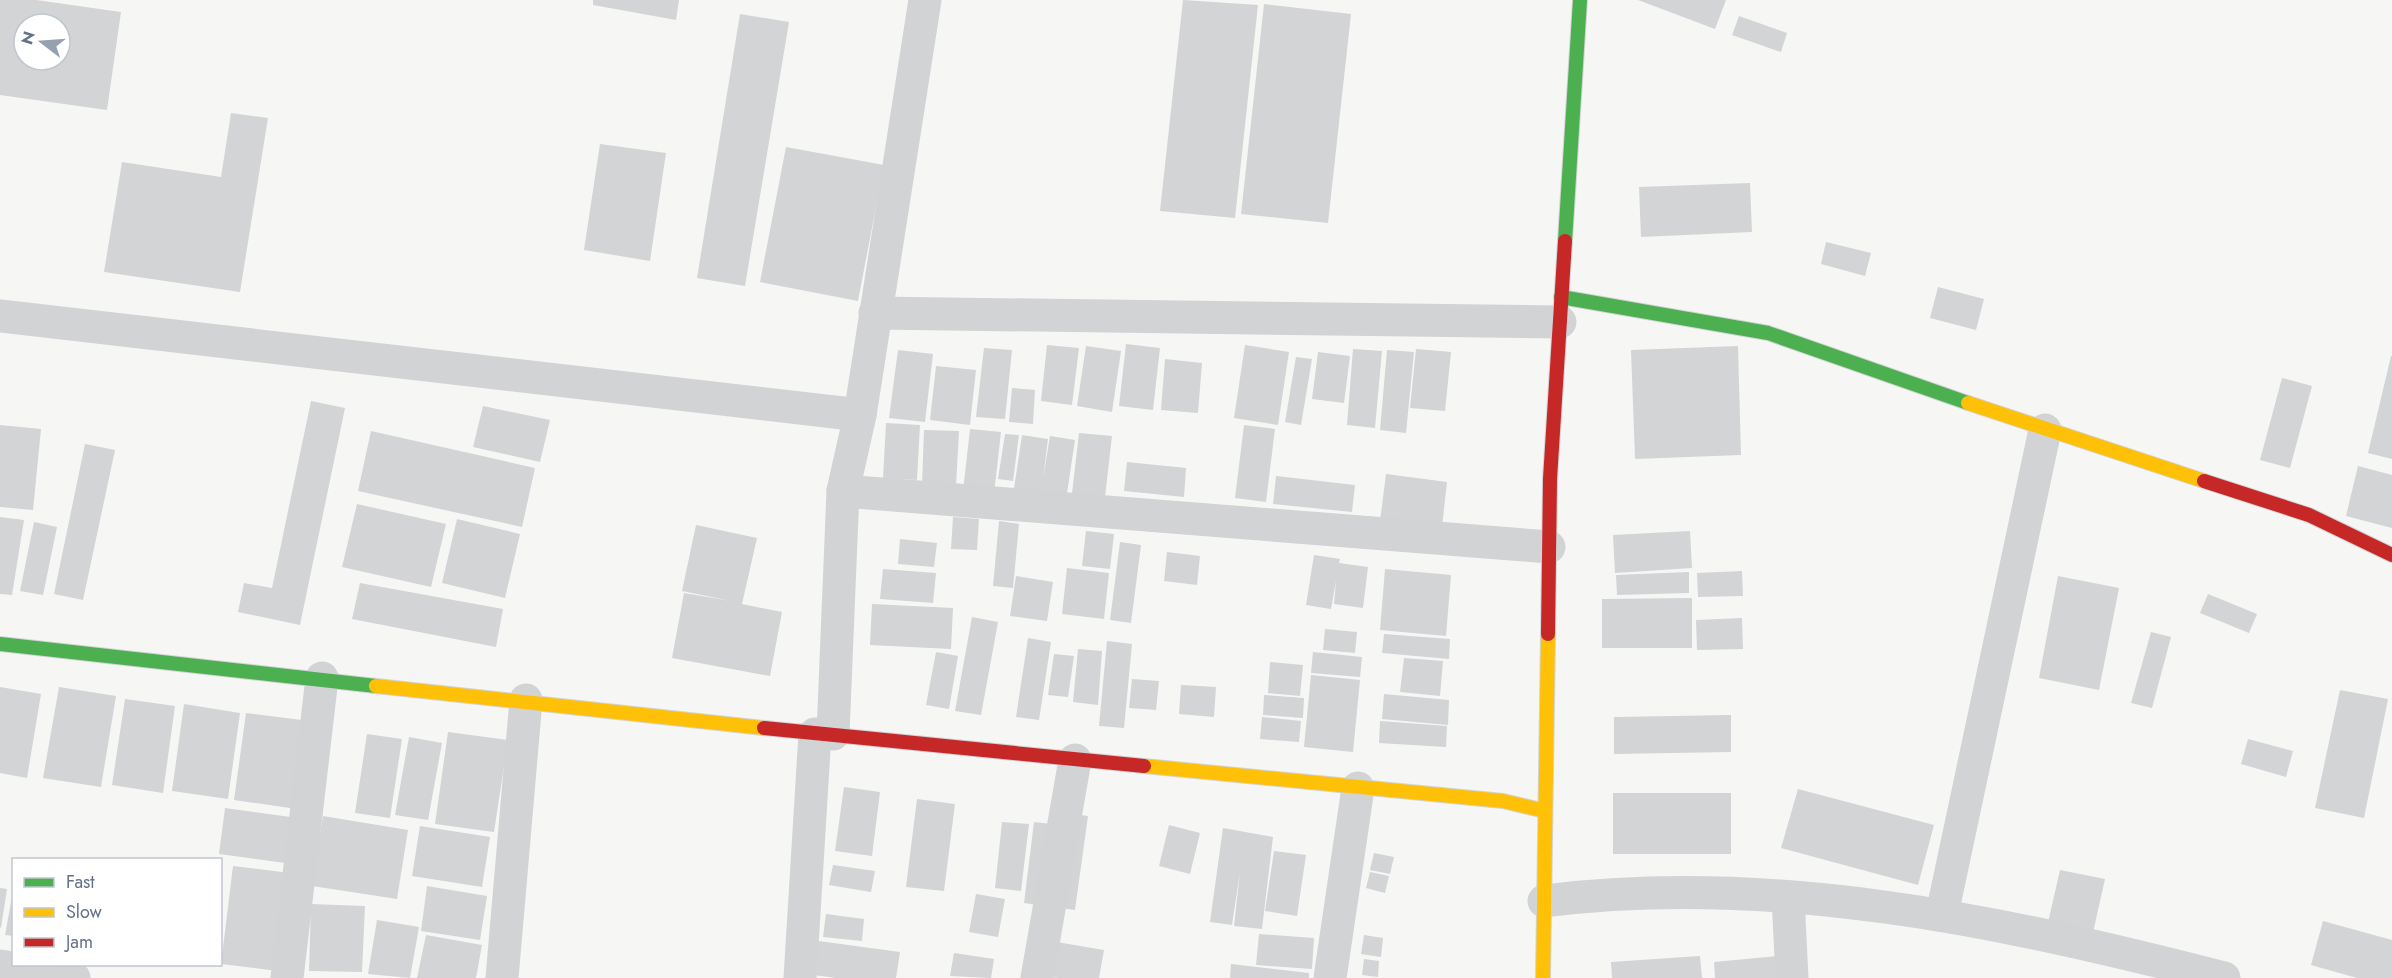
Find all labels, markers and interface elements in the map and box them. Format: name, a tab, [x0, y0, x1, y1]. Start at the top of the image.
north arrow	[12, 12, 72, 72]
text: N	[15, 28, 41, 47]
legend	[12, 858, 222, 966]
text: Fast	[66, 869, 95, 895]
text: Slow	[66, 899, 103, 925]
text: Jam	[64, 929, 93, 955]

